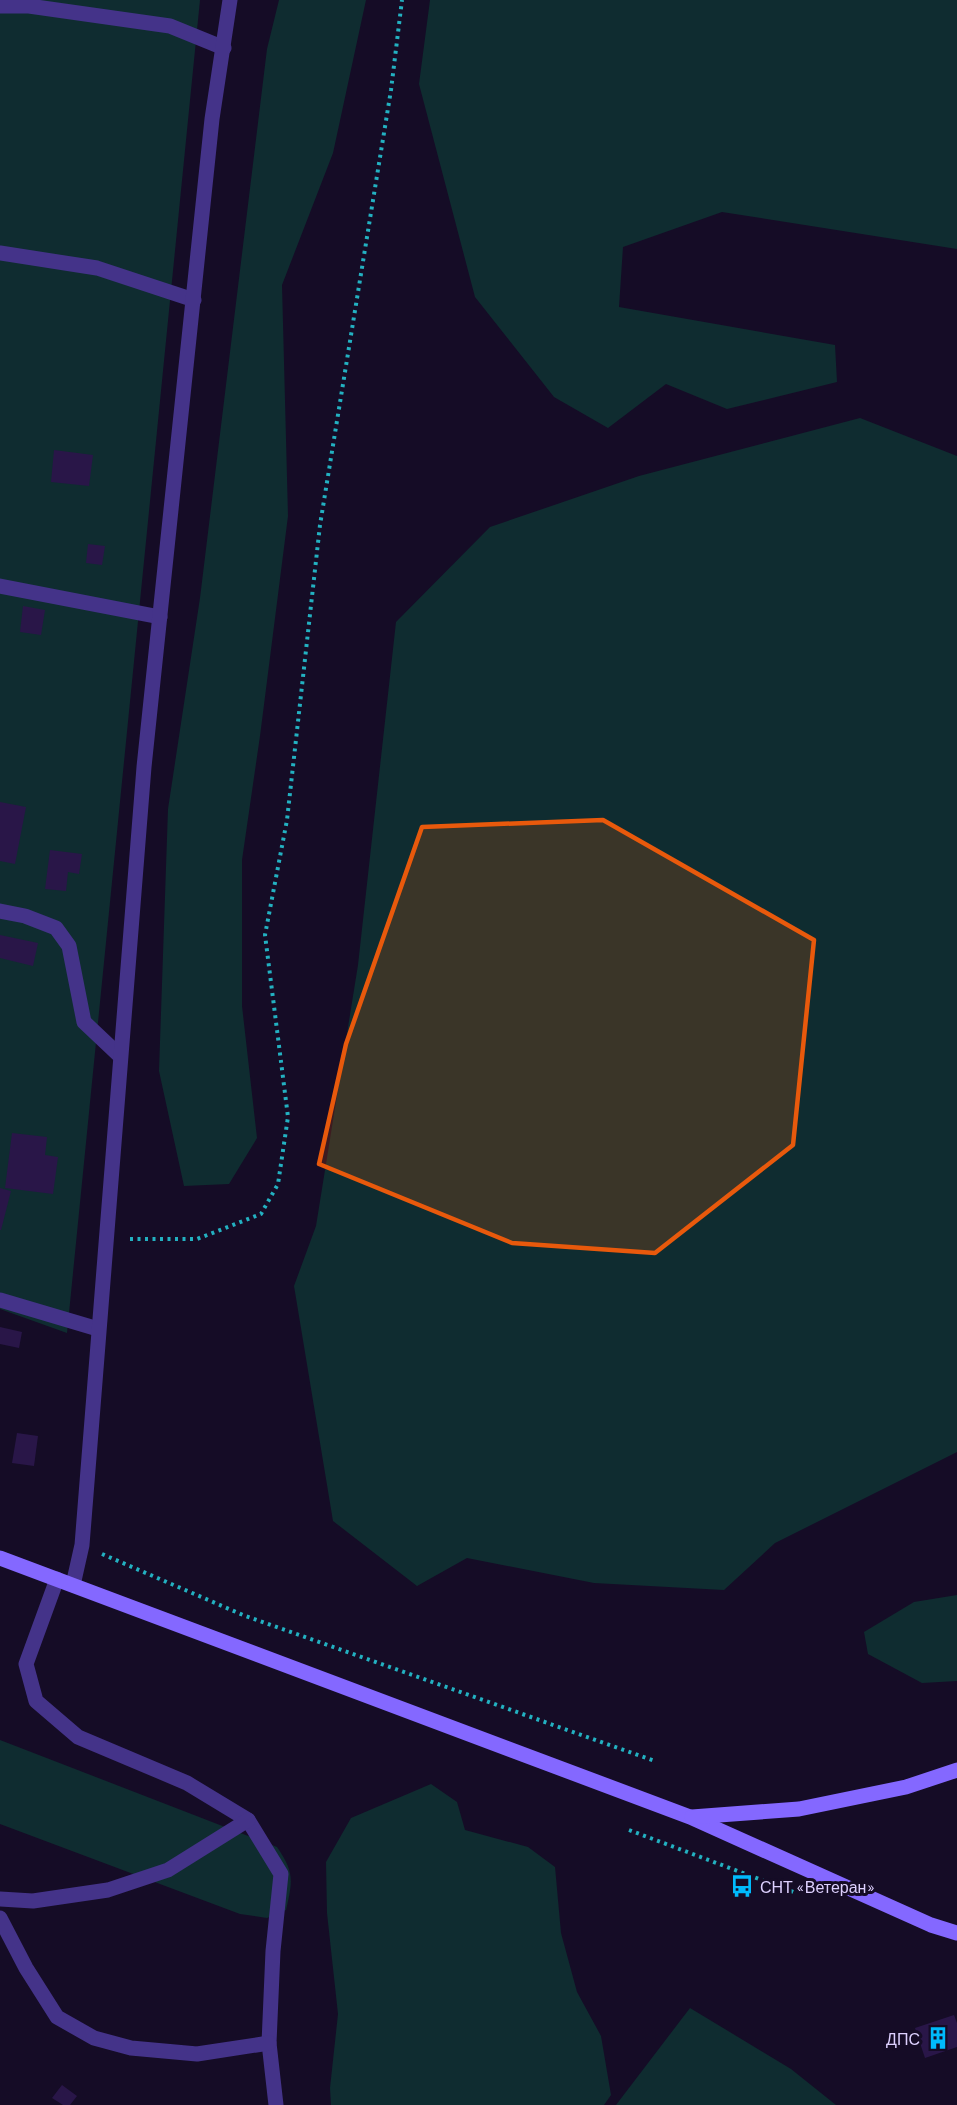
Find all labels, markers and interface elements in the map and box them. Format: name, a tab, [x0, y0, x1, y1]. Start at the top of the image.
bus stop icon: СНТ «Ветеран»	[729, 1873, 755, 1899]
place label: СНТ «Ветеран»	[760, 1877, 875, 1896]
building icon: ДПС	[925, 2025, 951, 2051]
place label: ДПС	[886, 2029, 920, 2048]

